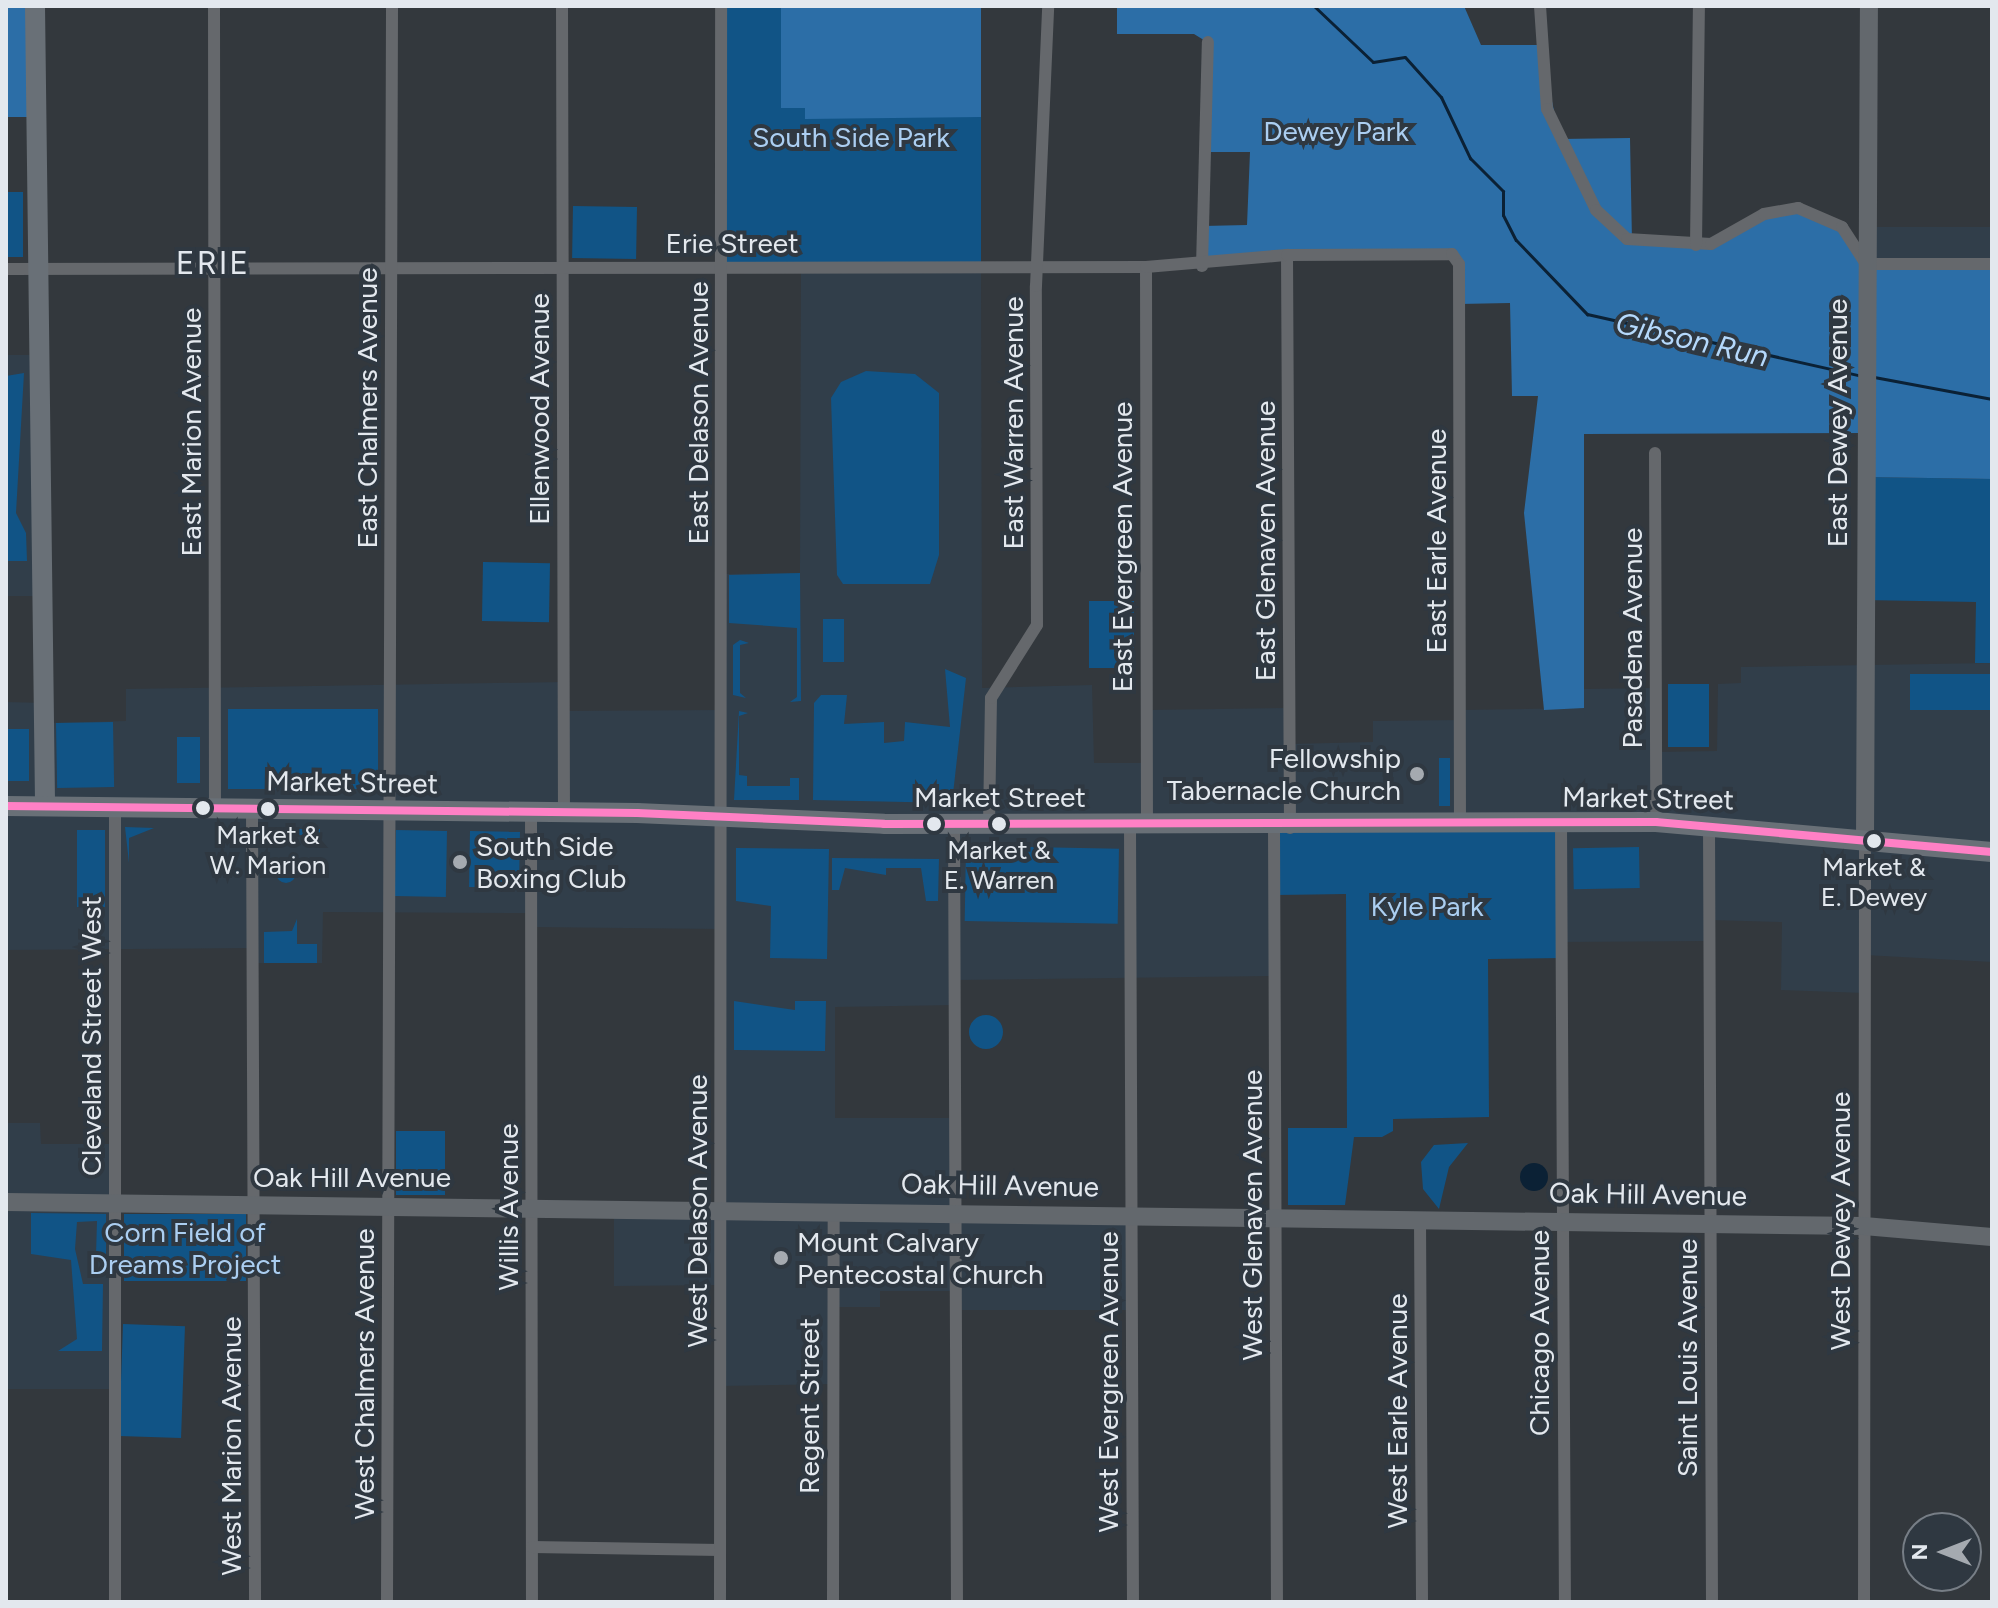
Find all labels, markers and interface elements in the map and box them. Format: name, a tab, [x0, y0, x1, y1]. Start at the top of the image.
park label: Dewey Park	[1263, 114, 1409, 148]
park label: South Side Park	[752, 120, 950, 154]
street label: Erie Street	[665, 226, 799, 260]
district label: ERIE	[176, 244, 250, 282]
street label: East Chalmers Avenue	[350, 268, 384, 548]
street label: East Delason Avenue	[681, 282, 715, 544]
street label: Ellenwood Avenue	[522, 293, 556, 525]
street label: East Warren Avenue	[996, 297, 1030, 549]
street label: East Dewey Avenue	[1820, 299, 1854, 547]
water label: Gibson Run	[1612, 305, 1772, 375]
street label: East Marion Avenue	[174, 308, 208, 556]
street label: East Glenaven Avenue	[1248, 401, 1282, 681]
street label: East Evergreen Avenue	[1105, 402, 1139, 692]
street label: East Earle Avenue	[1419, 429, 1453, 653]
street label: Pasadena Avenue	[1615, 528, 1649, 748]
place label: Fellowship Tabernacle Church	[1167, 741, 1401, 807]
street label: Market Street	[266, 764, 438, 800]
marker: Fellowship Tabernacle Church	[1408, 765, 1426, 783]
street label: Market Street	[914, 780, 1086, 814]
street label: Market Street	[1562, 780, 1734, 816]
unlabelled marker	[195, 800, 211, 816]
marker: Market & W. Marion	[260, 801, 276, 817]
unlabelled marker	[926, 816, 942, 832]
marker: Market & E. Warren	[991, 816, 1007, 832]
place label: Market & W. Marion	[210, 820, 326, 882]
place label: South Side Boxing Club	[476, 829, 626, 895]
marker: Market & E. Dewey	[1866, 833, 1882, 849]
place label: Market & E. Warren	[944, 835, 1054, 896]
place label: Market & E. Dewey	[1821, 852, 1927, 914]
marker: South Side Boxing Club	[451, 853, 469, 871]
park label: Kyle Park	[1370, 889, 1484, 923]
street label: Cleveland Street West	[74, 896, 108, 1176]
street label: West Glenaven Avenue	[1235, 1070, 1269, 1360]
street label: West Delason Avenue	[680, 1074, 714, 1348]
street label: West Dewey Avenue	[1823, 1092, 1857, 1350]
street label: Willis Avenue	[491, 1124, 525, 1290]
street label: Oak Hill Avenue	[253, 1160, 451, 1194]
street label: Oak Hill Avenue	[901, 1166, 1099, 1204]
street label: Oak Hill Avenue	[1549, 1175, 1747, 1213]
park label: Corn Field of Dreams Project	[89, 1215, 281, 1281]
place label: Mount Calvary Pentecostal Church	[797, 1225, 1044, 1291]
street label: West Chalmers Avenue	[347, 1228, 381, 1520]
street label: Chicago Avenue	[1522, 1230, 1556, 1436]
street label: West Evergreen Avenue	[1091, 1232, 1125, 1532]
street label: Saint Louis Avenue	[1670, 1239, 1704, 1477]
marker: Mount Calvary Pentecostal Church	[772, 1249, 790, 1267]
street label: West Earle Avenue	[1380, 1294, 1414, 1528]
street label: West Marion Avenue	[214, 1317, 248, 1575]
street label: Regent Street	[792, 1318, 826, 1494]
north arrow	[1902, 1512, 1982, 1592]
text: N	[1906, 1544, 1933, 1561]

